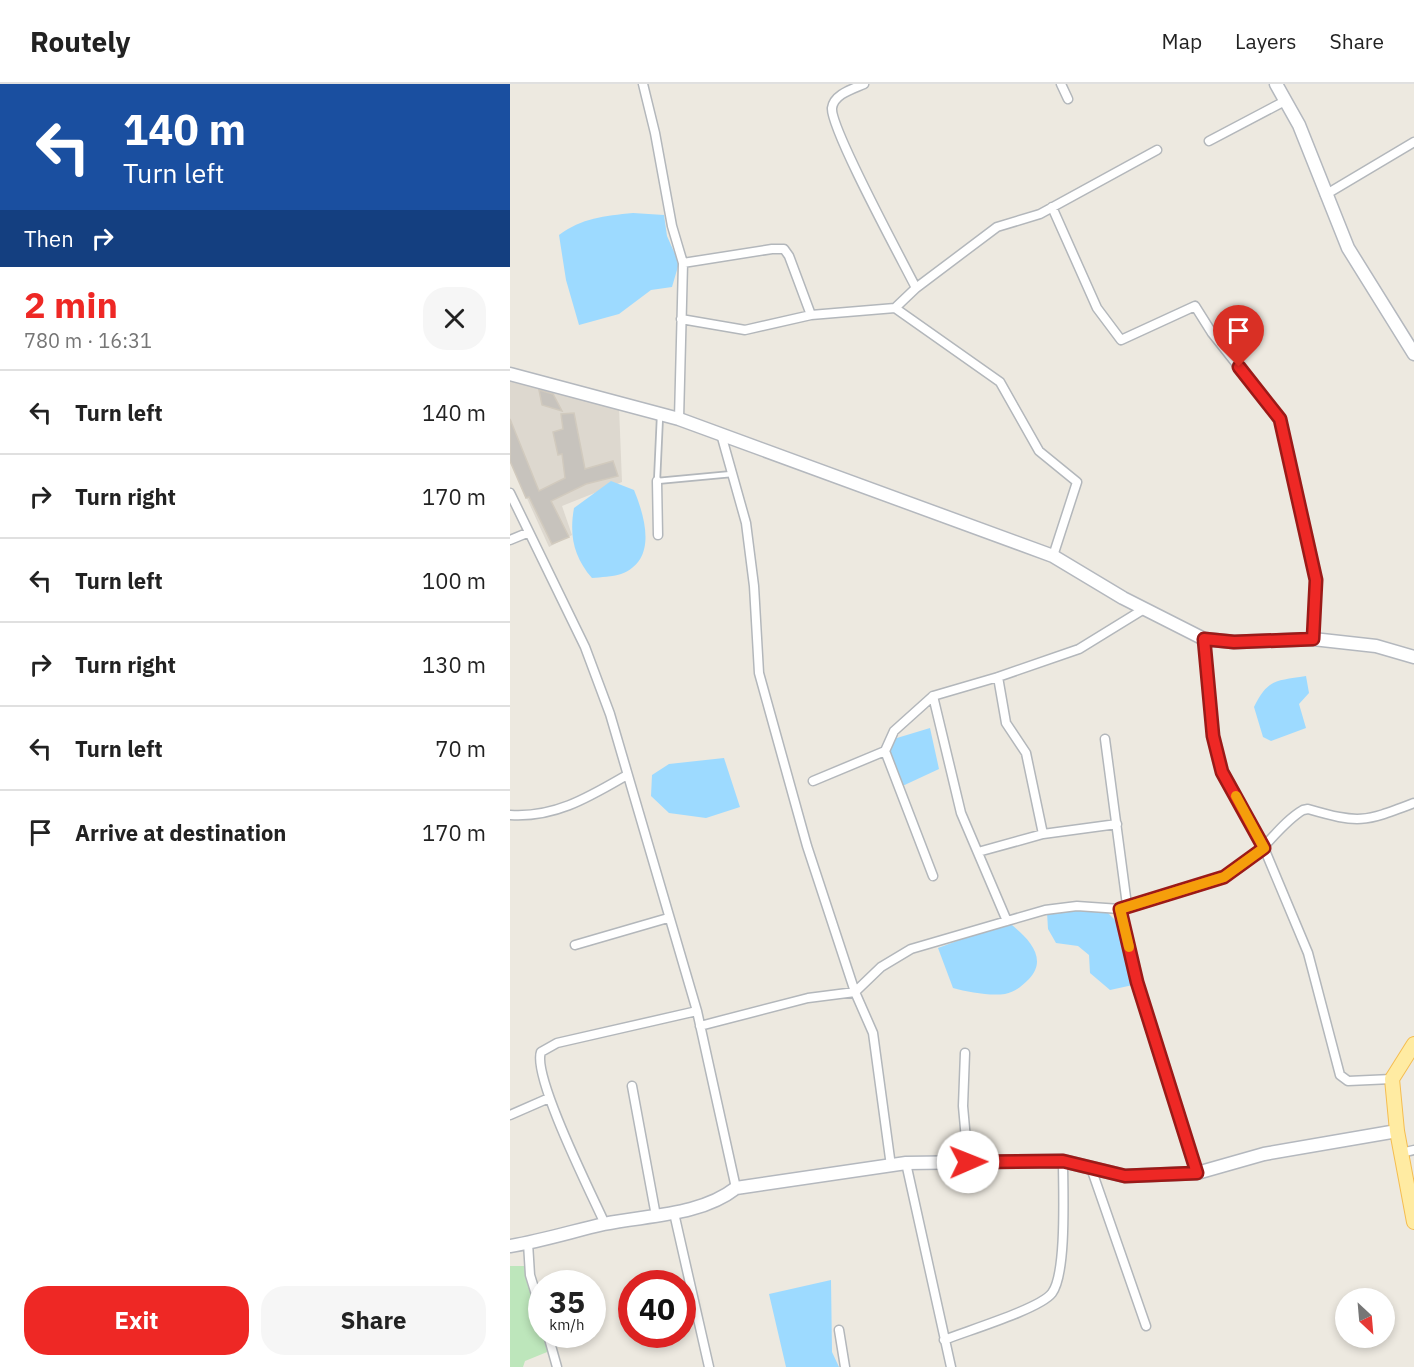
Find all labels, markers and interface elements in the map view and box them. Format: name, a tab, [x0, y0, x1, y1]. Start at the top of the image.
text: Routely	[30, 23, 131, 60]
text: Map	[1162, 27, 1202, 55]
text: Layers	[1235, 27, 1297, 55]
text: Share	[1330, 27, 1384, 55]
text: 140 m	[123, 102, 246, 157]
icon: left	[24, 108, 102, 186]
text: Turn left	[123, 155, 224, 190]
icon: right	[86, 222, 119, 255]
text: Then	[24, 224, 74, 253]
text: 2 min	[24, 281, 118, 328]
button: close	[423, 287, 486, 350]
pin	[1213, 305, 1264, 367]
icon: arrive	[1222, 314, 1255, 347]
text: 780 m · 16:31	[24, 327, 152, 354]
icon: left	[24, 396, 57, 429]
text: Turn left	[75, 398, 163, 427]
text: 140 m	[422, 398, 486, 427]
icon: right	[24, 480, 57, 513]
text: Turn right	[75, 482, 176, 511]
text: 170 m	[422, 482, 486, 511]
icon: left	[24, 564, 57, 597]
text: Turn left	[75, 566, 163, 595]
text: 100 m	[422, 566, 486, 595]
icon: right	[24, 648, 57, 681]
text: Turn right	[75, 650, 176, 679]
text: 130 m	[422, 650, 486, 679]
icon: left	[24, 732, 57, 765]
text: Turn left	[75, 734, 163, 763]
text: 70 m	[435, 734, 486, 763]
icon: arrive	[24, 816, 57, 849]
text: Arrive at destination	[75, 818, 286, 847]
text: 170 m	[422, 818, 486, 847]
position arrow	[936, 1130, 1000, 1194]
speed limit sign: 40	[618, 1270, 696, 1348]
text: 35	[549, 1282, 585, 1321]
button: Exit	[24, 1286, 249, 1355]
button: Share	[261, 1286, 486, 1355]
north arrow	[1335, 1288, 1395, 1348]
map controls	[1335, 1288, 1395, 1348]
text: km/h	[549, 1315, 585, 1334]

